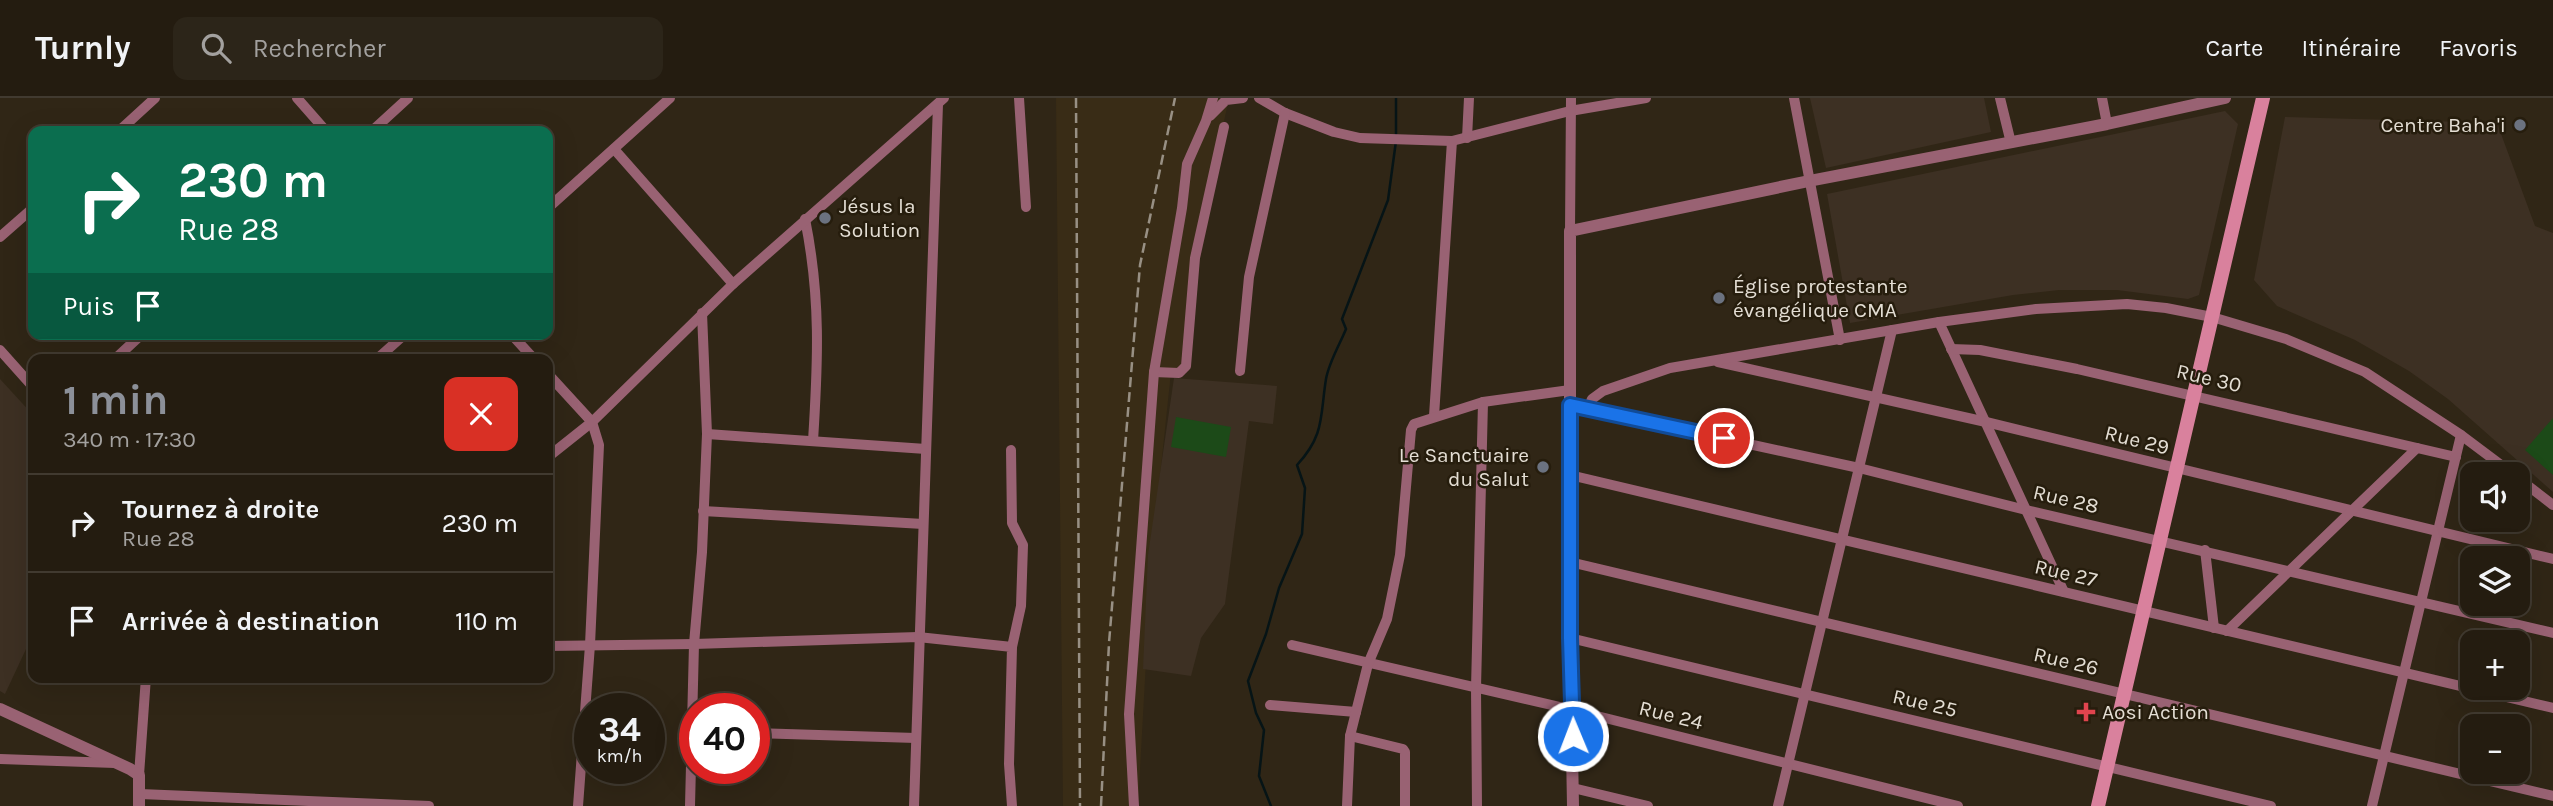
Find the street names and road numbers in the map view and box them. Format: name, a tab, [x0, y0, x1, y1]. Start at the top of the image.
street label: Rue 30	[2174, 359, 2244, 397]
street label: Rue 29	[2102, 420, 2172, 460]
street label: Rue 28	[2031, 480, 2101, 518]
street label: Rue 27	[2032, 554, 2100, 592]
street label: Rue 26	[2031, 642, 2101, 680]
street label: Rue 25	[1890, 684, 1960, 722]
street label: Rue 24	[1636, 695, 1706, 735]

